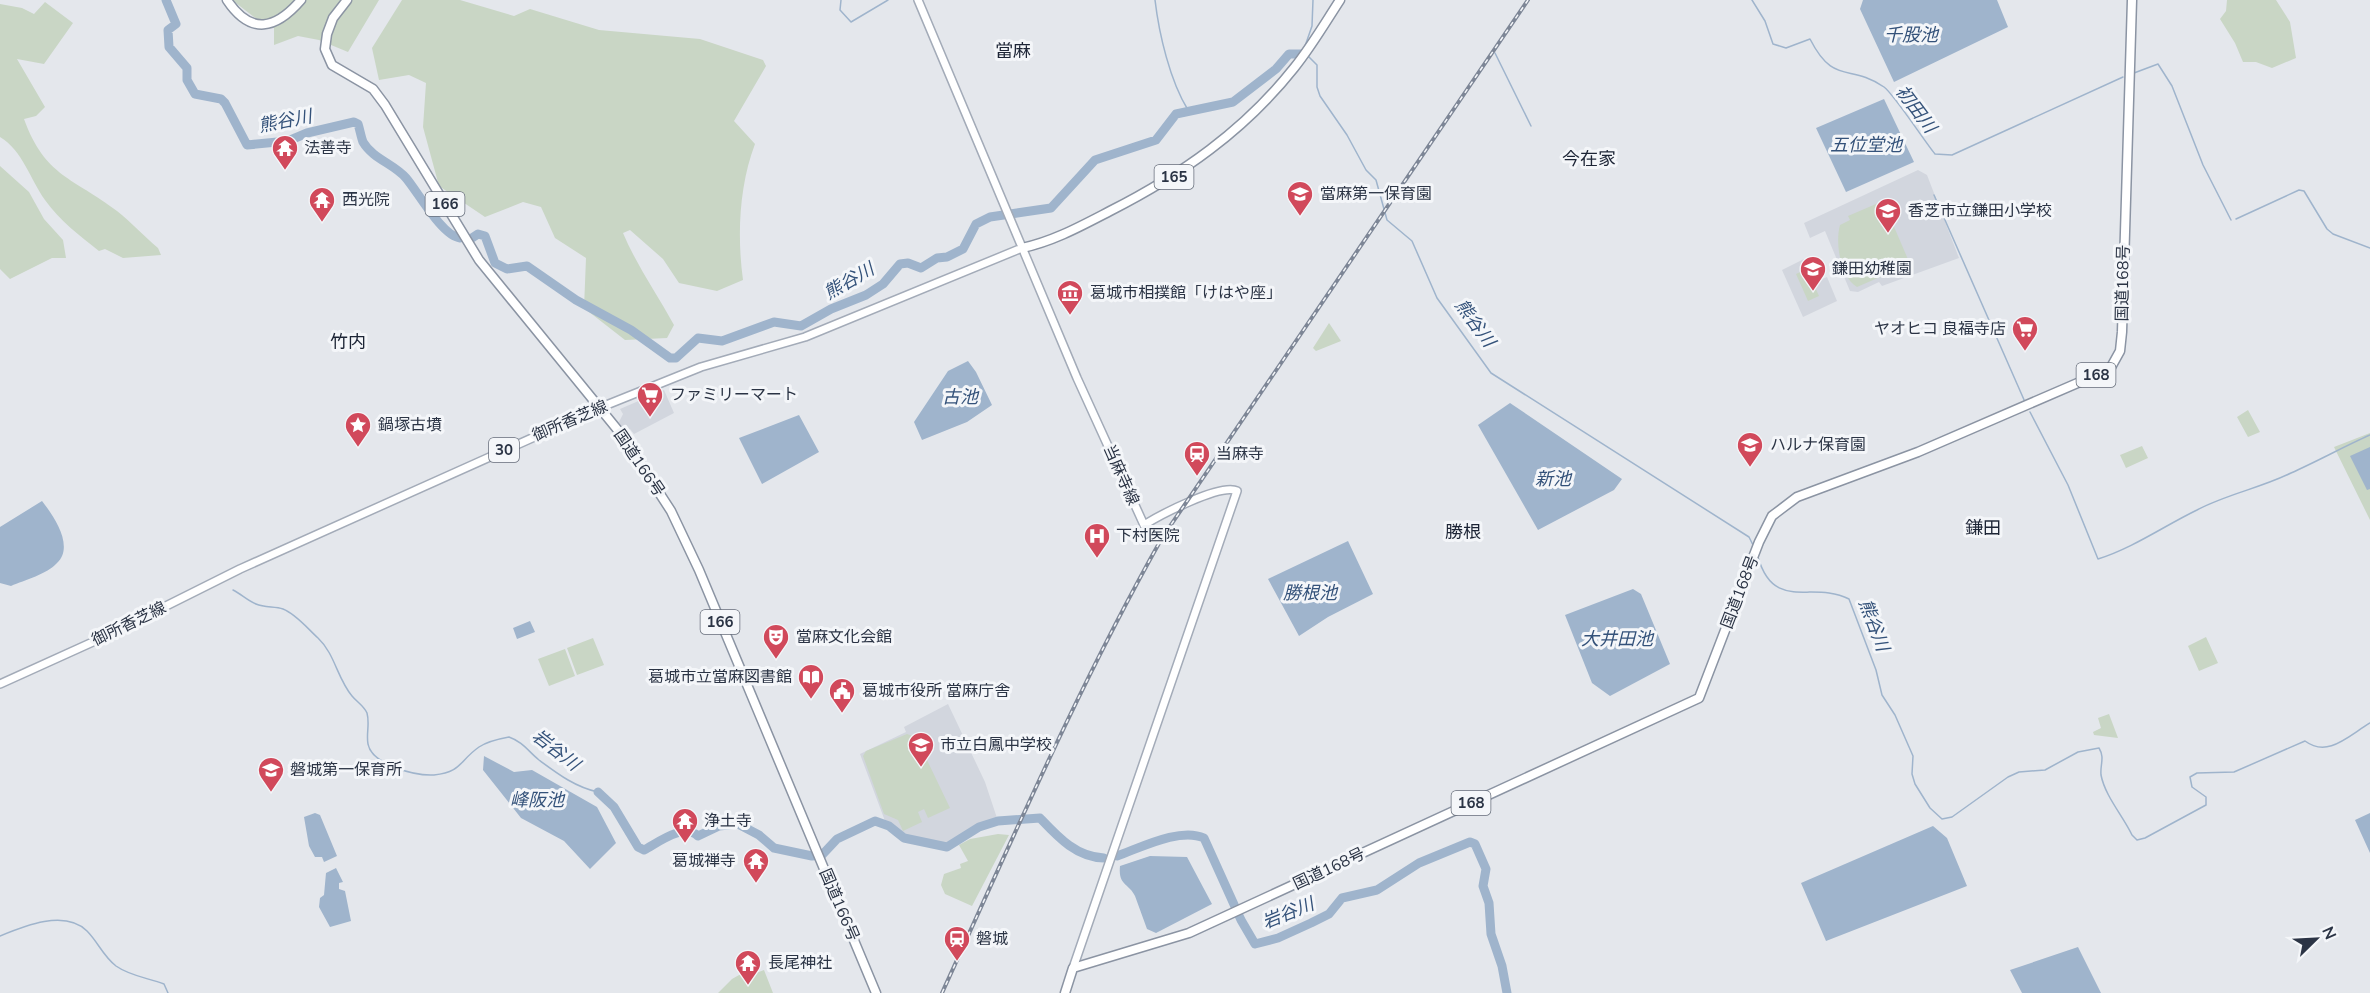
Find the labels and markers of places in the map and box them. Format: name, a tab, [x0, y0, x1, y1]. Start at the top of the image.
temple icon: 法善寺	[270, 133, 300, 171]
place label: 法善寺	[304, 137, 352, 159]
school or university icon: 當麻第一保育園	[1285, 179, 1315, 217]
place label: 當麻第一保育園	[1320, 183, 1432, 205]
temple icon: 西光院	[307, 185, 337, 223]
place label: 西光院	[342, 189, 390, 211]
school or university icon: 香芝市立鎌田小学校	[1873, 196, 1903, 234]
place label: 香芝市立鎌田小学校	[1908, 200, 2052, 222]
school or university icon: 鎌田幼稚園	[1798, 254, 1828, 292]
place label: 鎌田幼稚園	[1832, 258, 1912, 280]
museum icon: 葛城市相撲館「けはや座」	[1055, 278, 1085, 316]
place label: 葛城市相撲館「けはや座」	[1090, 282, 1282, 304]
supermarket icon: ヤオヒコ 良福寺店	[2010, 314, 2040, 352]
place label: ヤオヒコ 良福寺店	[1874, 318, 2006, 340]
supermarket icon: ファミリーマート	[635, 380, 665, 418]
place label: ファミリーマート	[670, 384, 798, 406]
place icon: 鍋塚古墳	[343, 410, 373, 448]
place label: 鍋塚古墳	[378, 414, 442, 436]
school or university icon: ハルナ保育園	[1735, 430, 1765, 468]
place label: ハルナ保育園	[1770, 434, 1866, 456]
station icon: 当麻寺	[1182, 439, 1212, 477]
place label: 当麻寺	[1216, 443, 1264, 465]
hospital icon: 下村医院	[1082, 521, 1112, 559]
place label: 下村医院	[1116, 525, 1180, 547]
theatre icon: 當麻文化会館	[761, 622, 791, 660]
place label: 當麻文化会館	[796, 626, 892, 648]
library icon: 葛城市立當麻図書館	[796, 662, 826, 700]
place label: 葛城市立當麻図書館	[648, 666, 792, 688]
public building icon: 葛城市役所 當麻庁舎	[827, 676, 857, 714]
place label: 葛城市役所 當麻庁舎	[862, 680, 1010, 702]
school or university icon: 市立白鳳中学校	[906, 730, 936, 768]
place label: 市立白鳳中学校	[940, 734, 1052, 756]
school or university icon: 磐城第一保育所	[256, 755, 286, 793]
place label: 磐城第一保育所	[290, 759, 402, 781]
temple icon: 浄土寺	[670, 806, 700, 844]
place label: 浄土寺	[704, 810, 752, 832]
temple icon: 葛城禅寺	[741, 846, 771, 884]
place label: 葛城禅寺	[672, 850, 736, 872]
station icon: 磐城	[942, 924, 972, 962]
place label: 磐城	[976, 928, 1008, 950]
temple icon: 長尾神社	[733, 948, 763, 986]
place label: 長尾神社	[768, 952, 832, 974]

